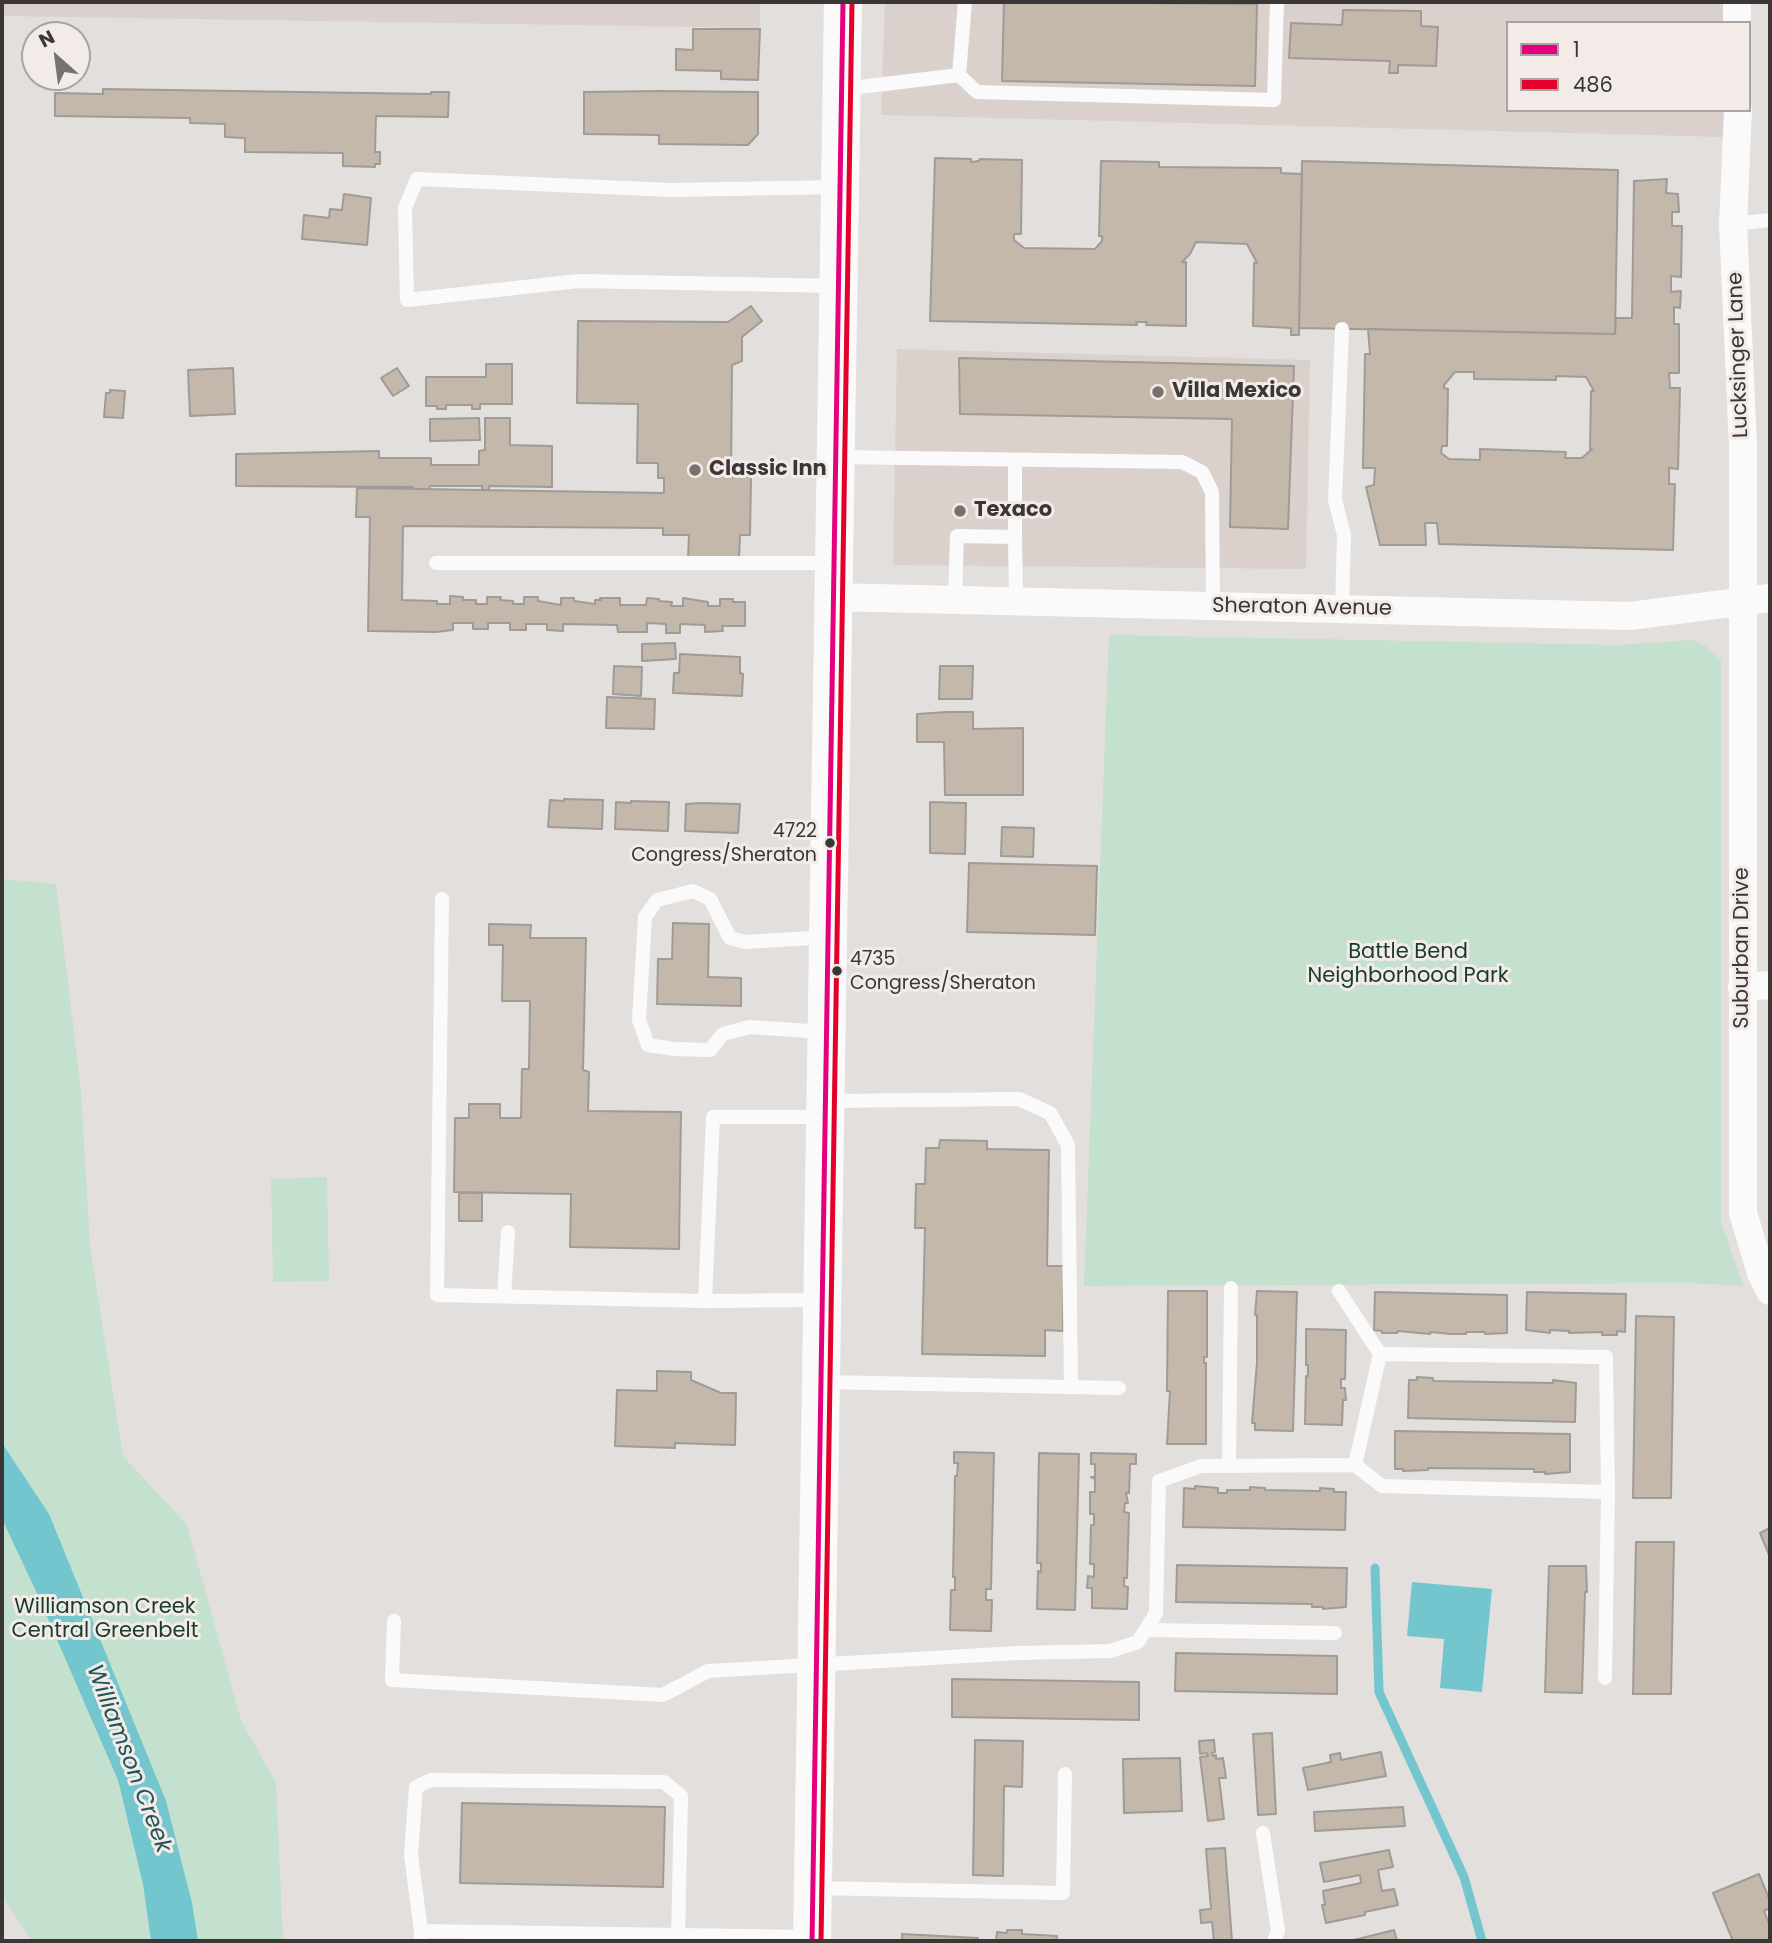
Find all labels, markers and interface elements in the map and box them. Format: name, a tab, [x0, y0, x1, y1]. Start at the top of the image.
north arrow	[21, 21, 91, 91]
legend	[1506, 21, 1751, 112]
text: N	[34, 24, 59, 54]
text: 1	[1573, 35, 1580, 64]
text: 486	[1573, 70, 1613, 99]
street label: Lucksinger Lane	[1724, 272, 1754, 438]
place label: Villa Mexico	[1172, 379, 1301, 405]
marker: Villa Mexico	[1150, 384, 1166, 400]
place label: Classic Inn	[709, 457, 827, 483]
marker: Classic Inn	[687, 462, 703, 478]
place label: Texaco	[974, 498, 1052, 524]
marker: Texaco	[952, 503, 968, 519]
street label: Sheraton Avenue	[1212, 594, 1392, 622]
place label: 4722 Congress/Sheraton	[631, 821, 817, 865]
marker: 4722 Congress/Sheraton	[823, 836, 837, 850]
street label: Suburban Drive	[1730, 867, 1756, 1029]
park label: Battle Bend Neighborhood Park	[1307, 940, 1509, 990]
place label: 4735 Congress/Sheraton	[850, 949, 1036, 993]
marker: 4735 Congress/Sheraton	[830, 964, 844, 978]
park label: Williamson Creek Central Greenbelt	[12, 1595, 198, 1645]
water label: Williamson Creek	[79, 1661, 177, 1857]

